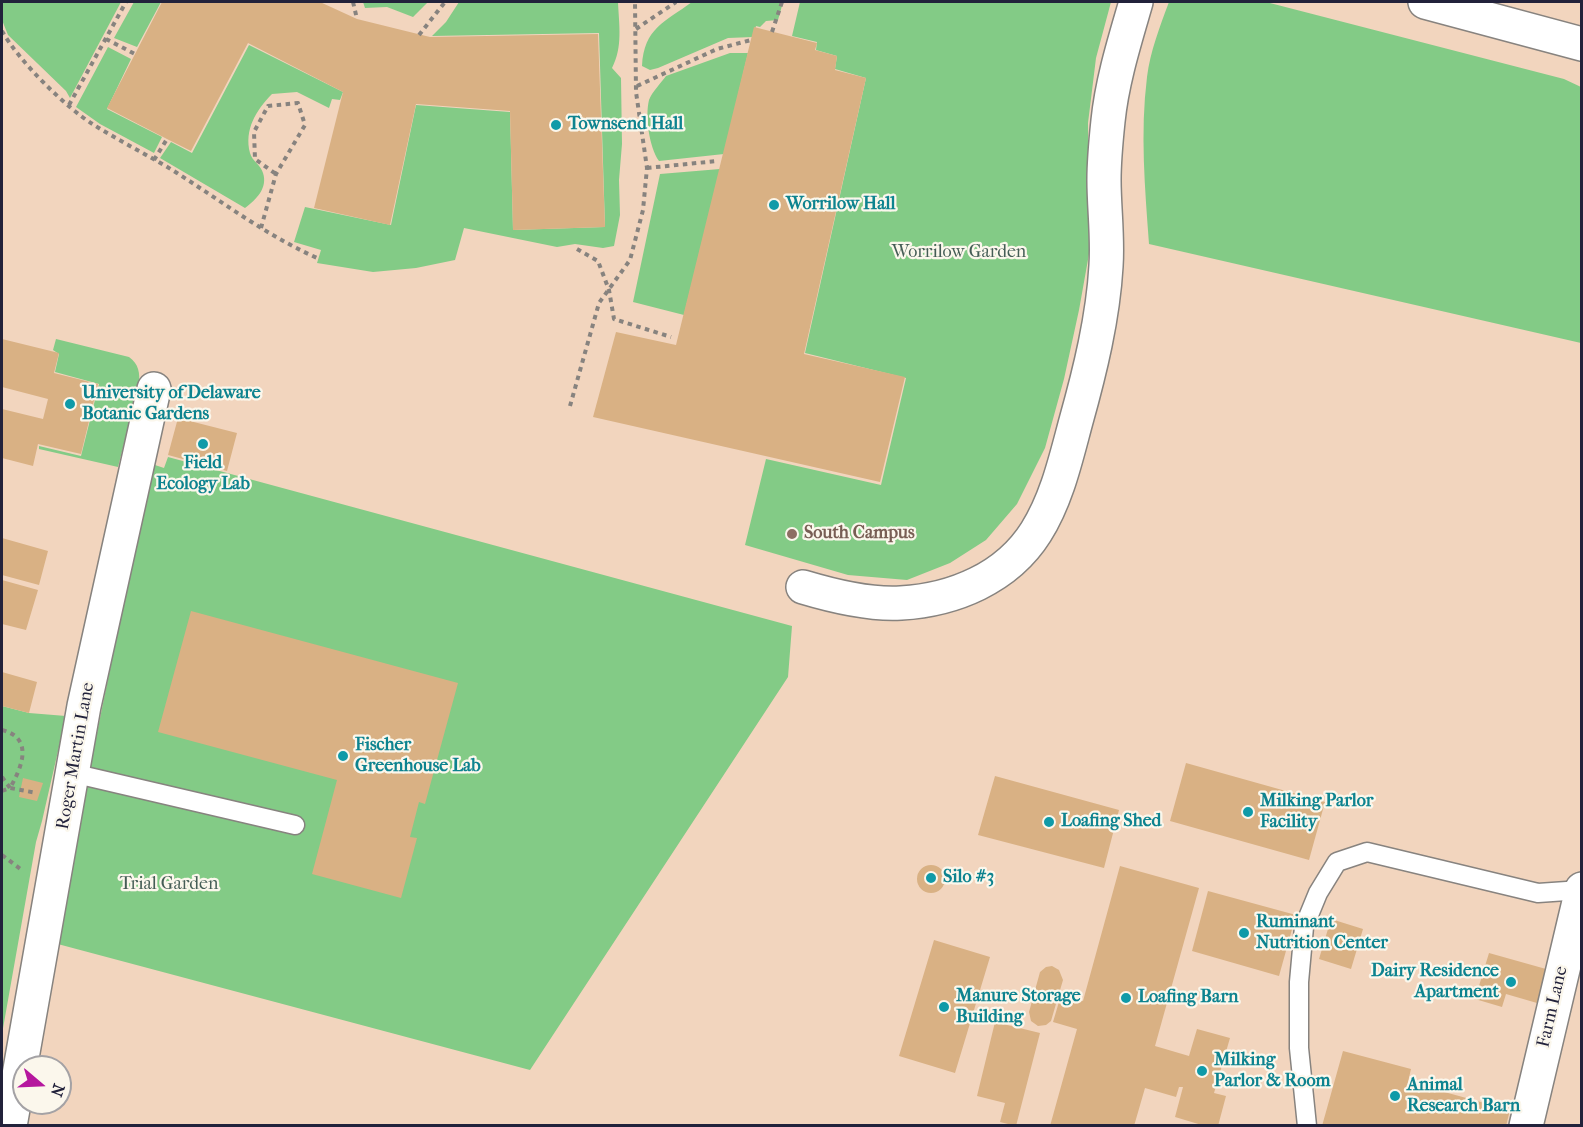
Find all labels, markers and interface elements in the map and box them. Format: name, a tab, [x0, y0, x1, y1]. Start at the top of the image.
place label: Townsend Hall	[568, 114, 683, 136]
marker: Townsend Hall	[549, 118, 563, 132]
place label: Worrilow Hall	[786, 194, 895, 216]
marker: Worrilow Hall	[767, 198, 781, 212]
park label: Worrilow Garden	[892, 242, 1026, 264]
place label: University of Delaware Botanic Gardens	[82, 383, 261, 426]
marker: University of Delaware Botanic Gardens	[63, 397, 77, 411]
marker: Field Ecology Lab	[196, 437, 210, 451]
place label: Field Ecology Lab	[156, 453, 250, 496]
place label: South Campus	[804, 523, 915, 545]
marker: South Campus	[785, 527, 799, 541]
street label: Roger Martin Lane	[52, 681, 100, 831]
place label: Fischer Greenhouse Lab	[355, 735, 481, 777]
marker: Fischer Greenhouse Lab	[336, 749, 350, 763]
place label: Milking Parlor Facility	[1260, 791, 1373, 834]
marker: Milking Parlor Facility	[1241, 805, 1255, 819]
place label: Loafing Shed	[1061, 811, 1161, 833]
marker: Loafing Shed	[1042, 815, 1056, 829]
place label: Silo #3	[943, 867, 994, 889]
marker: Silo #3	[924, 871, 938, 885]
park label: Trial Garden	[120, 874, 218, 896]
place label: Ruminant Nutrition Center	[1256, 912, 1388, 954]
marker: Ruminant Nutrition Center	[1237, 926, 1251, 940]
place label: Dairy Residence Apartment	[1371, 961, 1499, 1004]
street label: Farm Lane	[1533, 964, 1573, 1050]
marker: Dairy Residence Apartment	[1504, 975, 1518, 989]
place label: Manure Storage Building	[956, 986, 1081, 1028]
place label: Loafing Barn	[1138, 987, 1238, 1009]
marker: Loafing Barn	[1119, 991, 1133, 1005]
marker: Manure Storage Building	[937, 1000, 951, 1014]
place label: Milking Parlor & Room	[1214, 1050, 1330, 1092]
north arrow	[12, 1055, 72, 1115]
marker: Milking Parlor & Room	[1195, 1064, 1209, 1078]
place label: Animal Research Barn	[1407, 1075, 1520, 1118]
text: N	[47, 1082, 69, 1099]
marker: Animal Research Barn	[1388, 1089, 1402, 1103]

